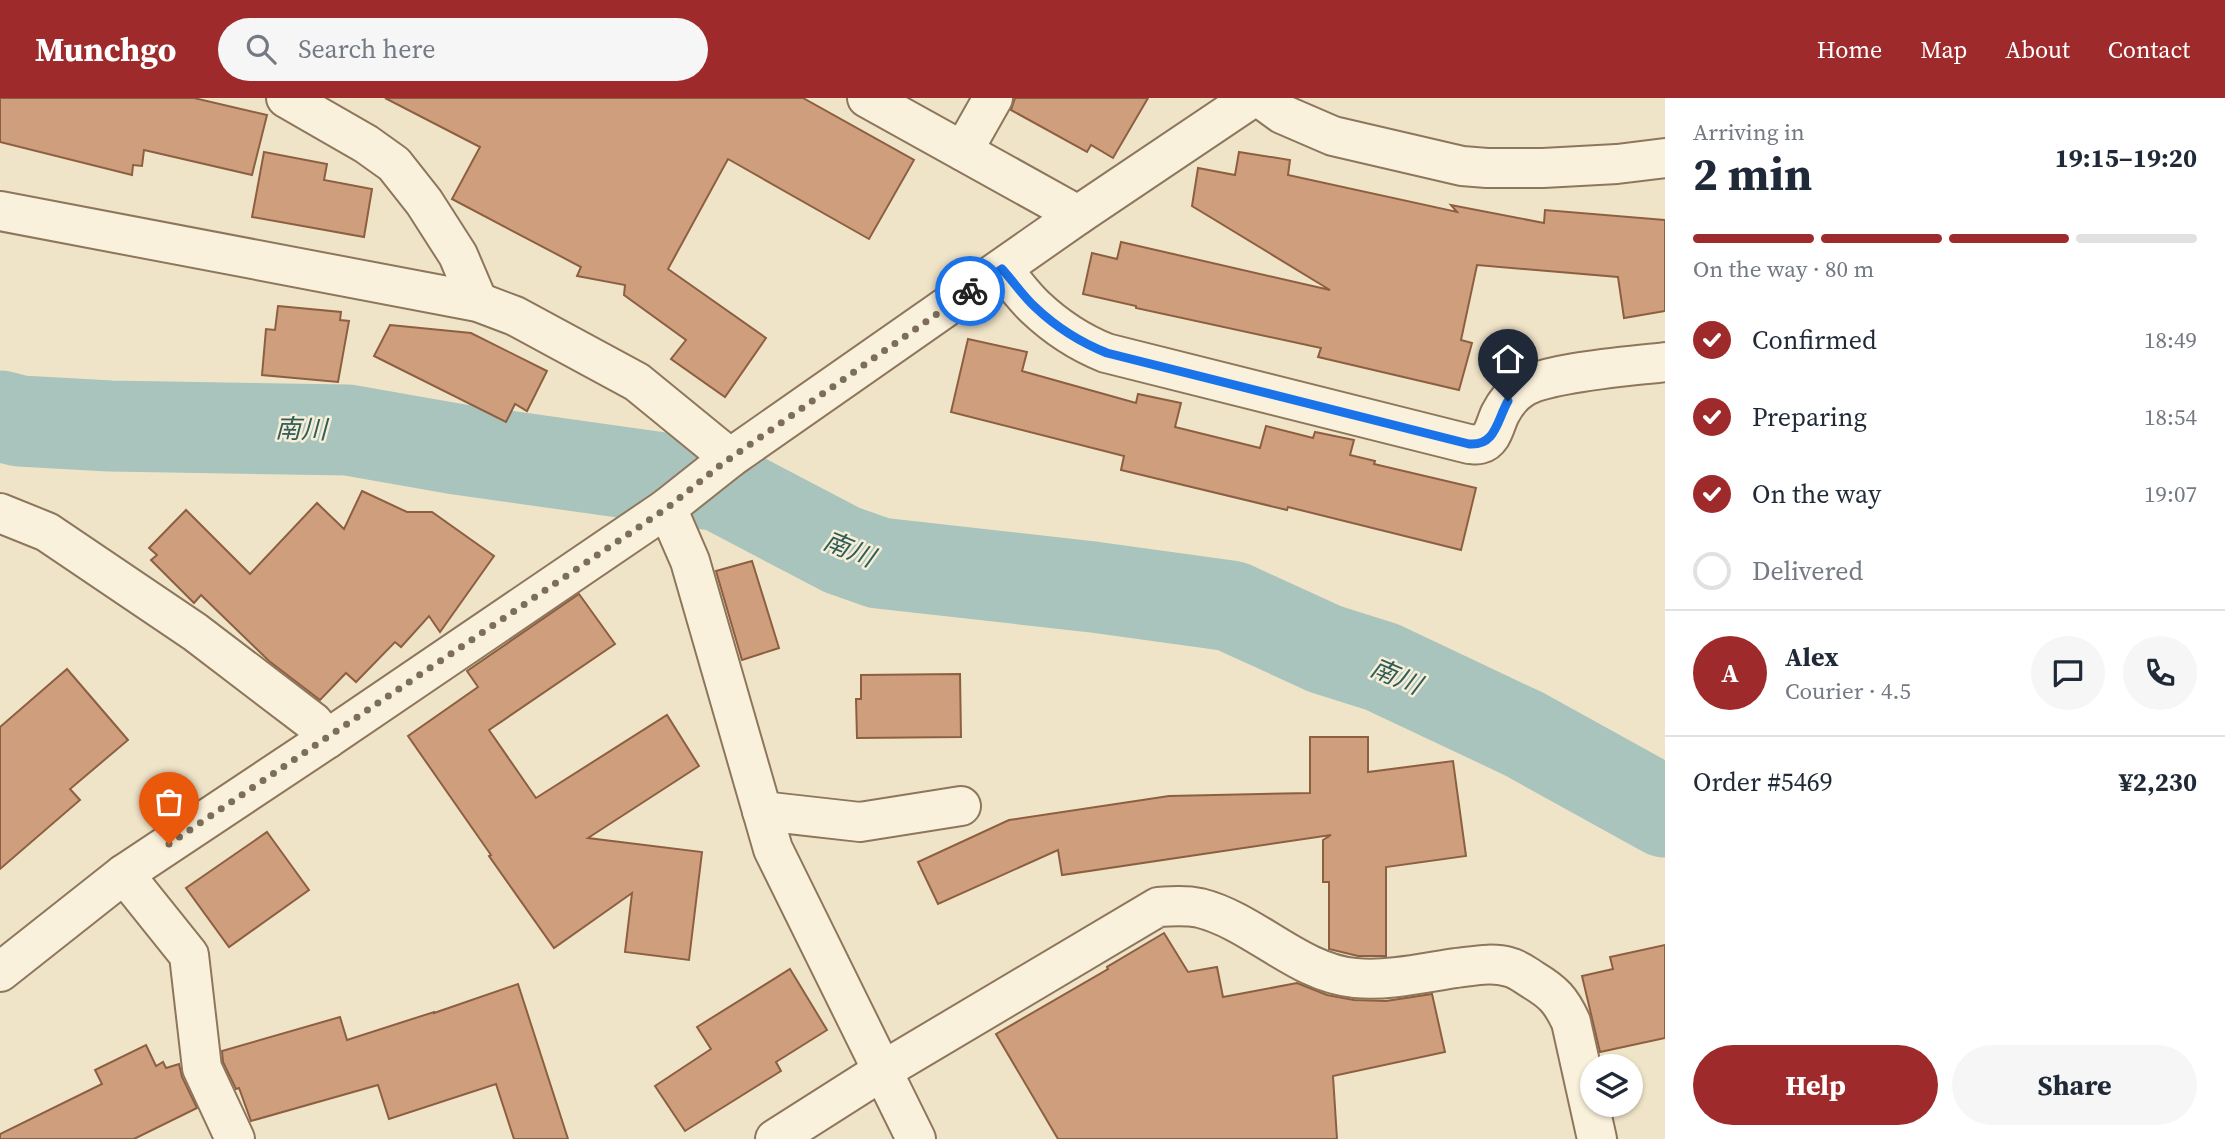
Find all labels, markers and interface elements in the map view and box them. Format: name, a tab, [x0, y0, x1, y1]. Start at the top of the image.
search box	[218, 18, 708, 81]
text: Munchgo	[35, 27, 176, 72]
icon: search	[242, 30, 280, 68]
text: Search here	[298, 31, 435, 67]
text: Home	[1817, 33, 1882, 66]
text: Map	[1920, 33, 1967, 66]
text: About	[2005, 33, 2070, 66]
text: Contact	[2108, 33, 2190, 66]
text: Arriving in	[1693, 116, 1805, 148]
text: 19:15–19:20	[2055, 140, 2197, 176]
text: 2 min	[1693, 142, 1812, 205]
text: On the way · 80 m	[1693, 253, 1874, 285]
courier	[935, 256, 1005, 326]
icon: bike	[951, 272, 989, 310]
icon: check	[1693, 321, 1731, 359]
text: Confirmed	[1752, 322, 1877, 358]
text: 18:49	[2144, 324, 2197, 356]
pin	[1478, 329, 1538, 401]
icon: home	[1489, 340, 1527, 378]
icon: check	[1693, 398, 1731, 436]
text: Preparing	[1752, 399, 1867, 435]
text: 18:54	[2144, 401, 2197, 433]
water label: 南川	[275, 411, 330, 448]
icon: check	[1693, 475, 1731, 513]
text: On the way	[1752, 476, 1881, 512]
text: 19:07	[2144, 478, 2197, 510]
water label: 南川	[818, 523, 883, 577]
text: Delivered	[1752, 553, 1863, 589]
button: chat	[2031, 636, 2105, 710]
button: phone	[2123, 636, 2197, 710]
text: Alex	[1785, 639, 1839, 675]
water label: 南川	[1365, 649, 1430, 704]
text: A	[1721, 655, 1739, 691]
text: Courier · 4.5	[1785, 675, 1911, 707]
text: Order #5469	[1693, 764, 1833, 800]
text: ¥2,230	[2119, 764, 2197, 800]
pin	[139, 772, 199, 844]
icon: bag	[150, 783, 188, 821]
button: Help	[1693, 1045, 1938, 1125]
button: Share	[1952, 1045, 2197, 1125]
map controls	[1580, 1054, 1643, 1117]
button: layers	[1580, 1054, 1643, 1117]

